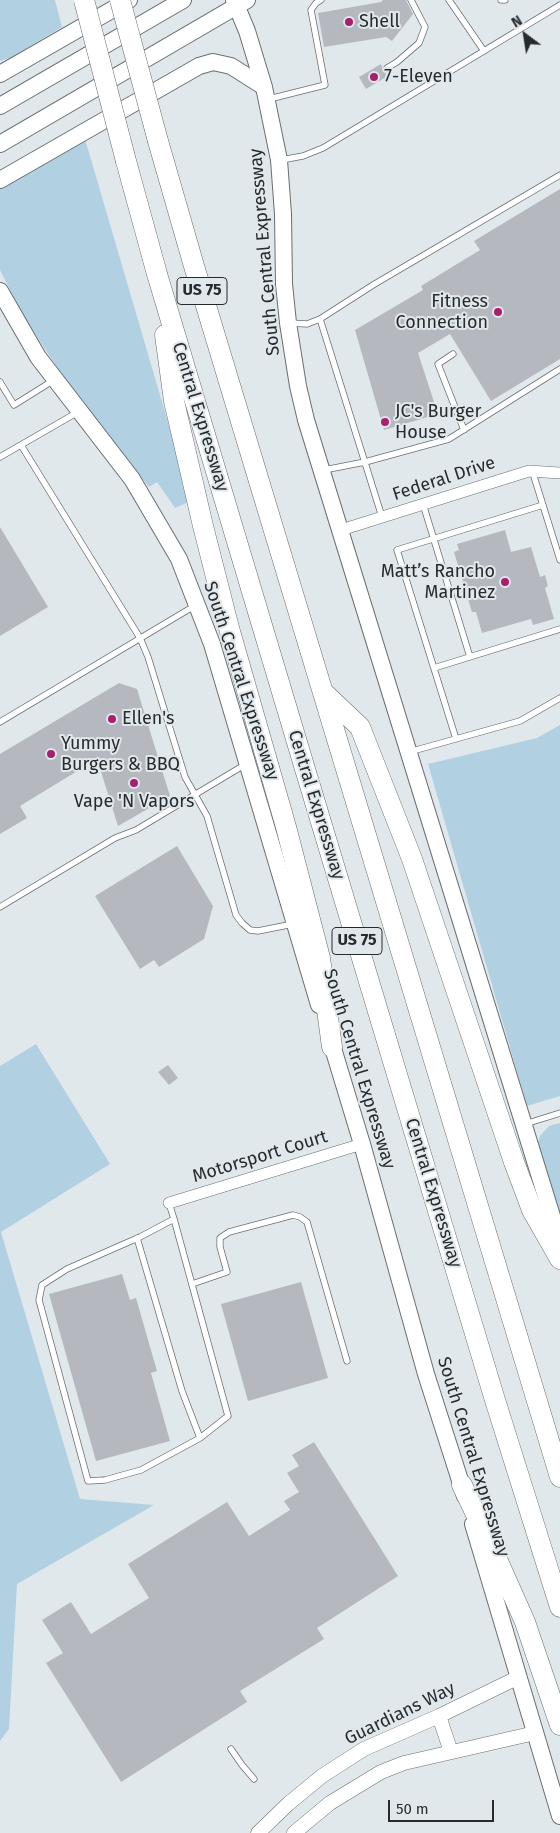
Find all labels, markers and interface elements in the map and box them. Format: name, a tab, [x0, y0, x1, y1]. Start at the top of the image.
north arrow	[500, 10, 550, 60]
place label: Shell	[359, 11, 400, 33]
text: N	[509, 12, 525, 31]
marker: Shell	[343, 16, 355, 28]
place label: 7-Eleven	[384, 66, 453, 88]
marker: 7-Eleven	[368, 71, 380, 83]
street label: South Central Expressway	[245, 147, 285, 357]
road number: US 75	[177, 278, 227, 304]
place label: Fitness Connection	[396, 291, 488, 334]
marker: Fitness Connection	[492, 306, 504, 318]
street label: Central Expressway	[167, 340, 233, 494]
place label: JC's Burger House	[395, 401, 481, 444]
marker: JC's Burger House	[379, 416, 391, 428]
street label: Federal Drive	[390, 452, 498, 506]
place label: Matt’s Rancho Martinez	[381, 561, 495, 604]
marker: Matt’s Rancho Martinez	[499, 576, 511, 588]
street label: South Central Expressway	[199, 579, 283, 783]
place label: Ellen's	[122, 708, 174, 730]
marker: Ellen's	[106, 713, 118, 725]
street label: Central Expressway	[283, 728, 349, 882]
place label: Yummy Burgers & BBQ	[61, 733, 180, 776]
marker: Yummy Burgers & BBQ	[45, 748, 57, 760]
marker: Vape 'N Vapors	[128, 777, 140, 789]
place label: Vape 'N Vapors	[74, 791, 194, 813]
road number: US 75	[332, 928, 382, 954]
street label: South Central Expressway	[318, 966, 400, 1172]
street label: Central Expressway	[400, 1116, 466, 1270]
street label: Motorsport Court	[190, 1126, 330, 1188]
street label: South Central Expressway	[432, 1354, 514, 1560]
street label: Guardians Way	[341, 1678, 459, 1750]
scale bar	[390, 1790, 496, 1822]
text: 50 m	[396, 1800, 429, 1818]

